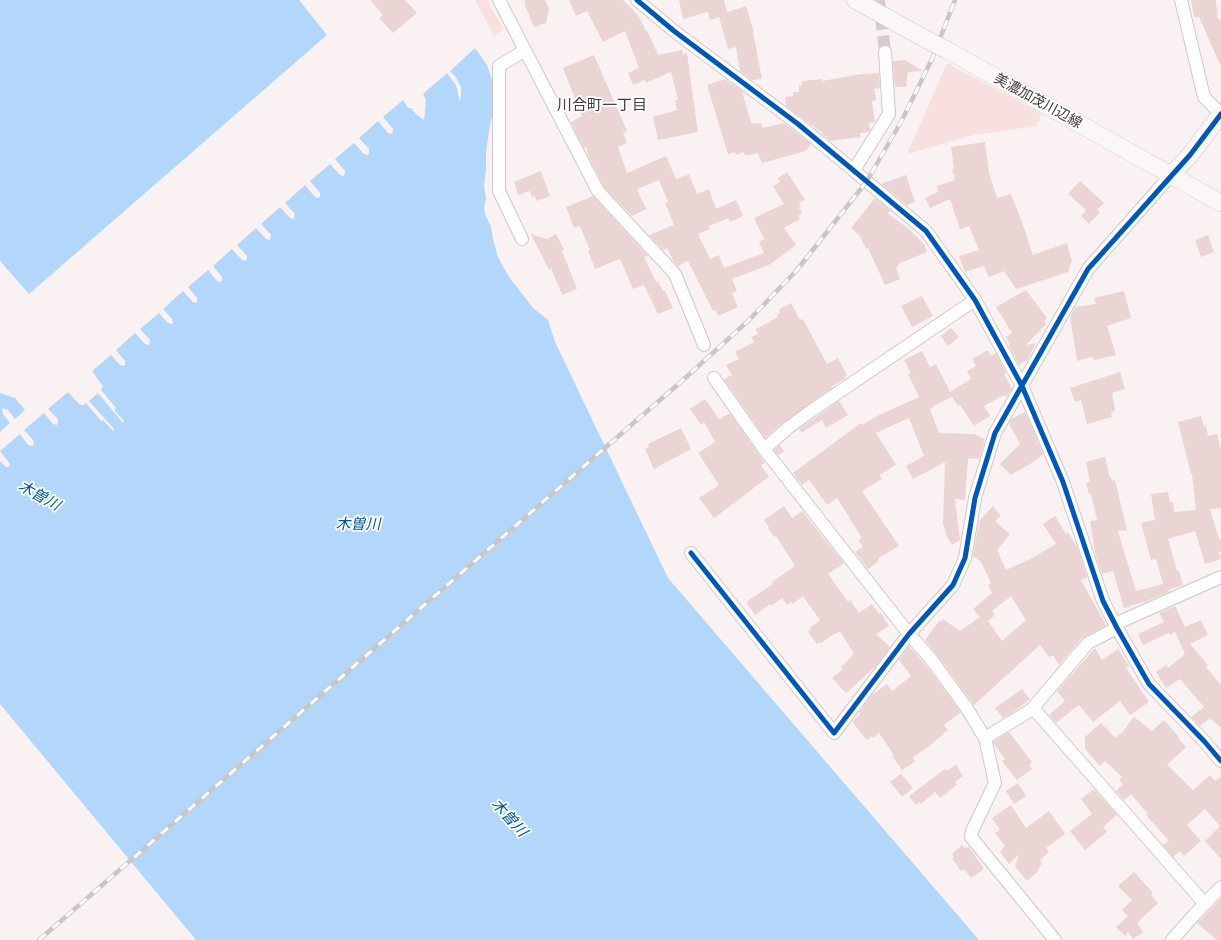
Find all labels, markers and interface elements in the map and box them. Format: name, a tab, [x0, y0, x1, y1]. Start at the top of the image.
street label: 美濃加茂川辺線	[991, 70, 1085, 132]
district label: 川合町一丁目	[557, 96, 647, 114]
water label: 木曽川	[15, 477, 63, 515]
water label: 木曽川	[336, 515, 380, 533]
water label: 木曽川	[487, 795, 531, 841]

